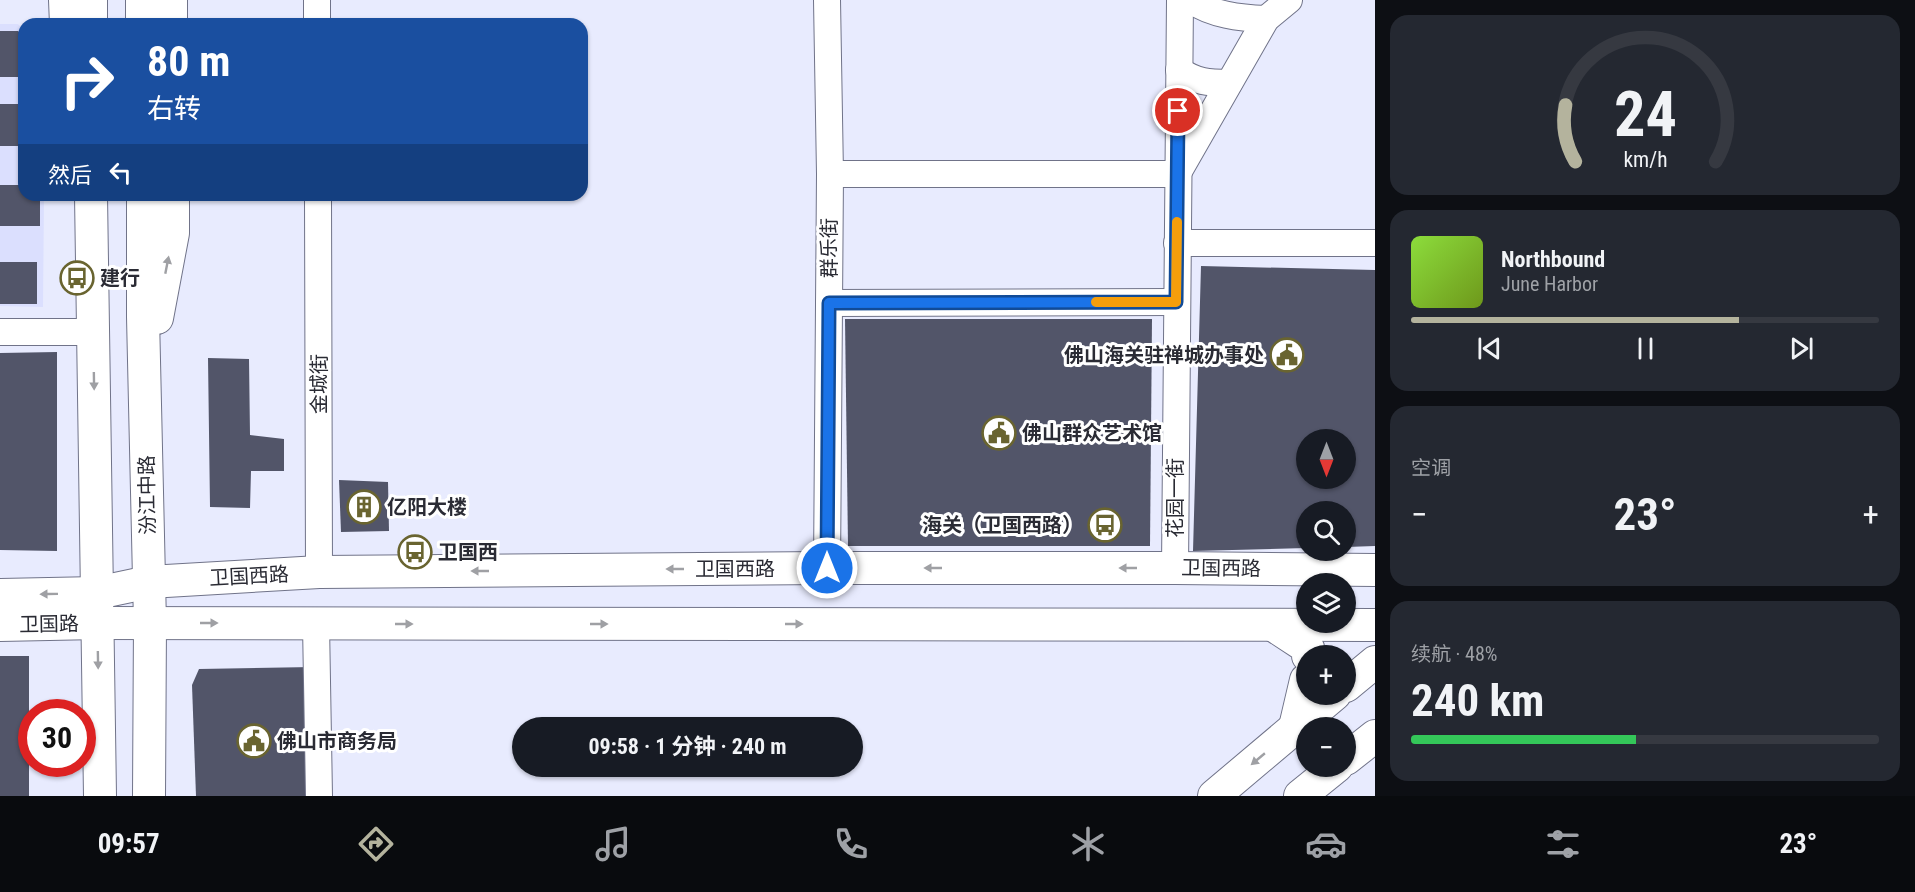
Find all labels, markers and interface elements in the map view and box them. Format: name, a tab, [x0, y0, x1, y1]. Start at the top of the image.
text: 80 m	[147, 37, 230, 86]
icon: right	[48, 42, 126, 120]
text: 24	[1613, 78, 1677, 151]
pin	[1152, 85, 1203, 136]
text: 右转	[147, 93, 201, 125]
icon: arrive	[1161, 94, 1194, 127]
text: km/h	[1623, 148, 1667, 173]
icon: left	[104, 156, 137, 189]
text: 然后	[48, 163, 92, 188]
street label: 群乐街	[817, 218, 841, 278]
text: Northbound	[1501, 247, 1605, 272]
one-way arrow	[163, 255, 172, 274]
bus stop icon: 建行	[59, 260, 95, 296]
place label: 建行	[100, 266, 140, 290]
text: June Harbor	[1501, 272, 1598, 296]
icon: previous	[1473, 332, 1506, 365]
icon: pause	[1629, 332, 1662, 365]
icon: next	[1785, 332, 1818, 365]
public building icon: 佛山海关驻禅城办事处	[1269, 337, 1305, 373]
place label: 佛山海关驻禅城办事处	[1064, 343, 1264, 367]
street label: 金城街	[307, 354, 331, 414]
one-way arrow	[89, 372, 99, 391]
public building icon: 佛山群众艺术馆	[981, 415, 1017, 451]
place label: 佛山群众艺术馆	[1022, 421, 1162, 445]
north arrow	[1296, 429, 1356, 489]
map controls	[1296, 429, 1356, 777]
street label: 汾江中路	[134, 455, 160, 535]
text: 空调	[1411, 456, 1451, 480]
street label: 花园一街	[1163, 458, 1187, 538]
text: 23°	[1614, 488, 1677, 541]
building icon: 亿阳大楼	[346, 489, 382, 525]
place label: 亿阳大楼	[387, 495, 467, 519]
text: −	[1411, 495, 1428, 534]
text: +	[1863, 495, 1879, 534]
button: search	[1296, 501, 1356, 561]
bus stop icon: 海关（卫国西路）	[1087, 507, 1123, 543]
place label: 海关（卫国西路）	[922, 513, 1082, 537]
bus stop icon: 卫国西	[397, 534, 433, 570]
position arrow	[795, 536, 859, 600]
place label: 卫国西	[438, 540, 498, 564]
street label: 卫国西路	[1181, 555, 1261, 581]
street label: 卫国西路	[695, 557, 775, 581]
street label: 卫国西路	[208, 562, 290, 590]
one-way arrow	[923, 563, 942, 573]
one-way arrow	[1118, 563, 1137, 573]
one-way arrow	[665, 564, 684, 574]
one-way arrow	[470, 566, 489, 576]
button: layers	[1296, 573, 1356, 633]
one-way arrow	[39, 589, 58, 599]
street label: 卫国路	[19, 611, 79, 637]
one-way arrow	[199, 618, 218, 628]
one-way arrow	[394, 619, 413, 629]
one-way arrow	[589, 619, 608, 629]
one-way arrow	[784, 619, 803, 629]
text: 续航 · 48%	[1411, 642, 1497, 666]
button: +	[1296, 645, 1356, 705]
one-way arrow	[93, 651, 103, 670]
text: 240 km	[1411, 674, 1544, 727]
speed limit sign: 30	[18, 699, 96, 777]
button: −	[1296, 717, 1356, 777]
public building icon: 佛山市商务局	[236, 723, 272, 759]
place label: 佛山市商务局	[277, 729, 397, 753]
text: 09:58 · 1 分钟 · 240 m	[588, 734, 787, 759]
one-way arrow	[1250, 752, 1266, 765]
icon: directions	[355, 823, 397, 865]
icon: music	[592, 823, 634, 865]
icon: phone	[830, 823, 872, 865]
icon: climate	[1067, 823, 1109, 865]
icon: car	[1305, 823, 1347, 865]
icon: filters	[1542, 823, 1584, 865]
text: 09:57	[98, 828, 160, 860]
text: 23°	[1779, 828, 1817, 860]

